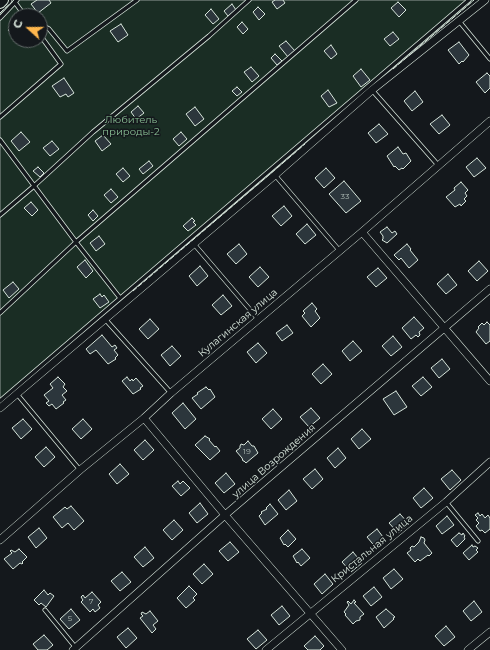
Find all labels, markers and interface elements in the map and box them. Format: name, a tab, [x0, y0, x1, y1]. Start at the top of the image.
north arrow	[8, 8, 48, 48]
text: С	[10, 18, 26, 30]
park label: Любитель природы-2	[102, 114, 160, 138]
house number: 33	[341, 192, 349, 202]
street label: Кулагинская улица	[196, 286, 280, 360]
street label: улица Возрождения	[230, 421, 318, 501]
house number: 19	[243, 447, 251, 457]
street label: Кристальная улица	[329, 512, 415, 586]
house number: 7	[89, 597, 93, 607]
house number: 5	[68, 614, 72, 624]

